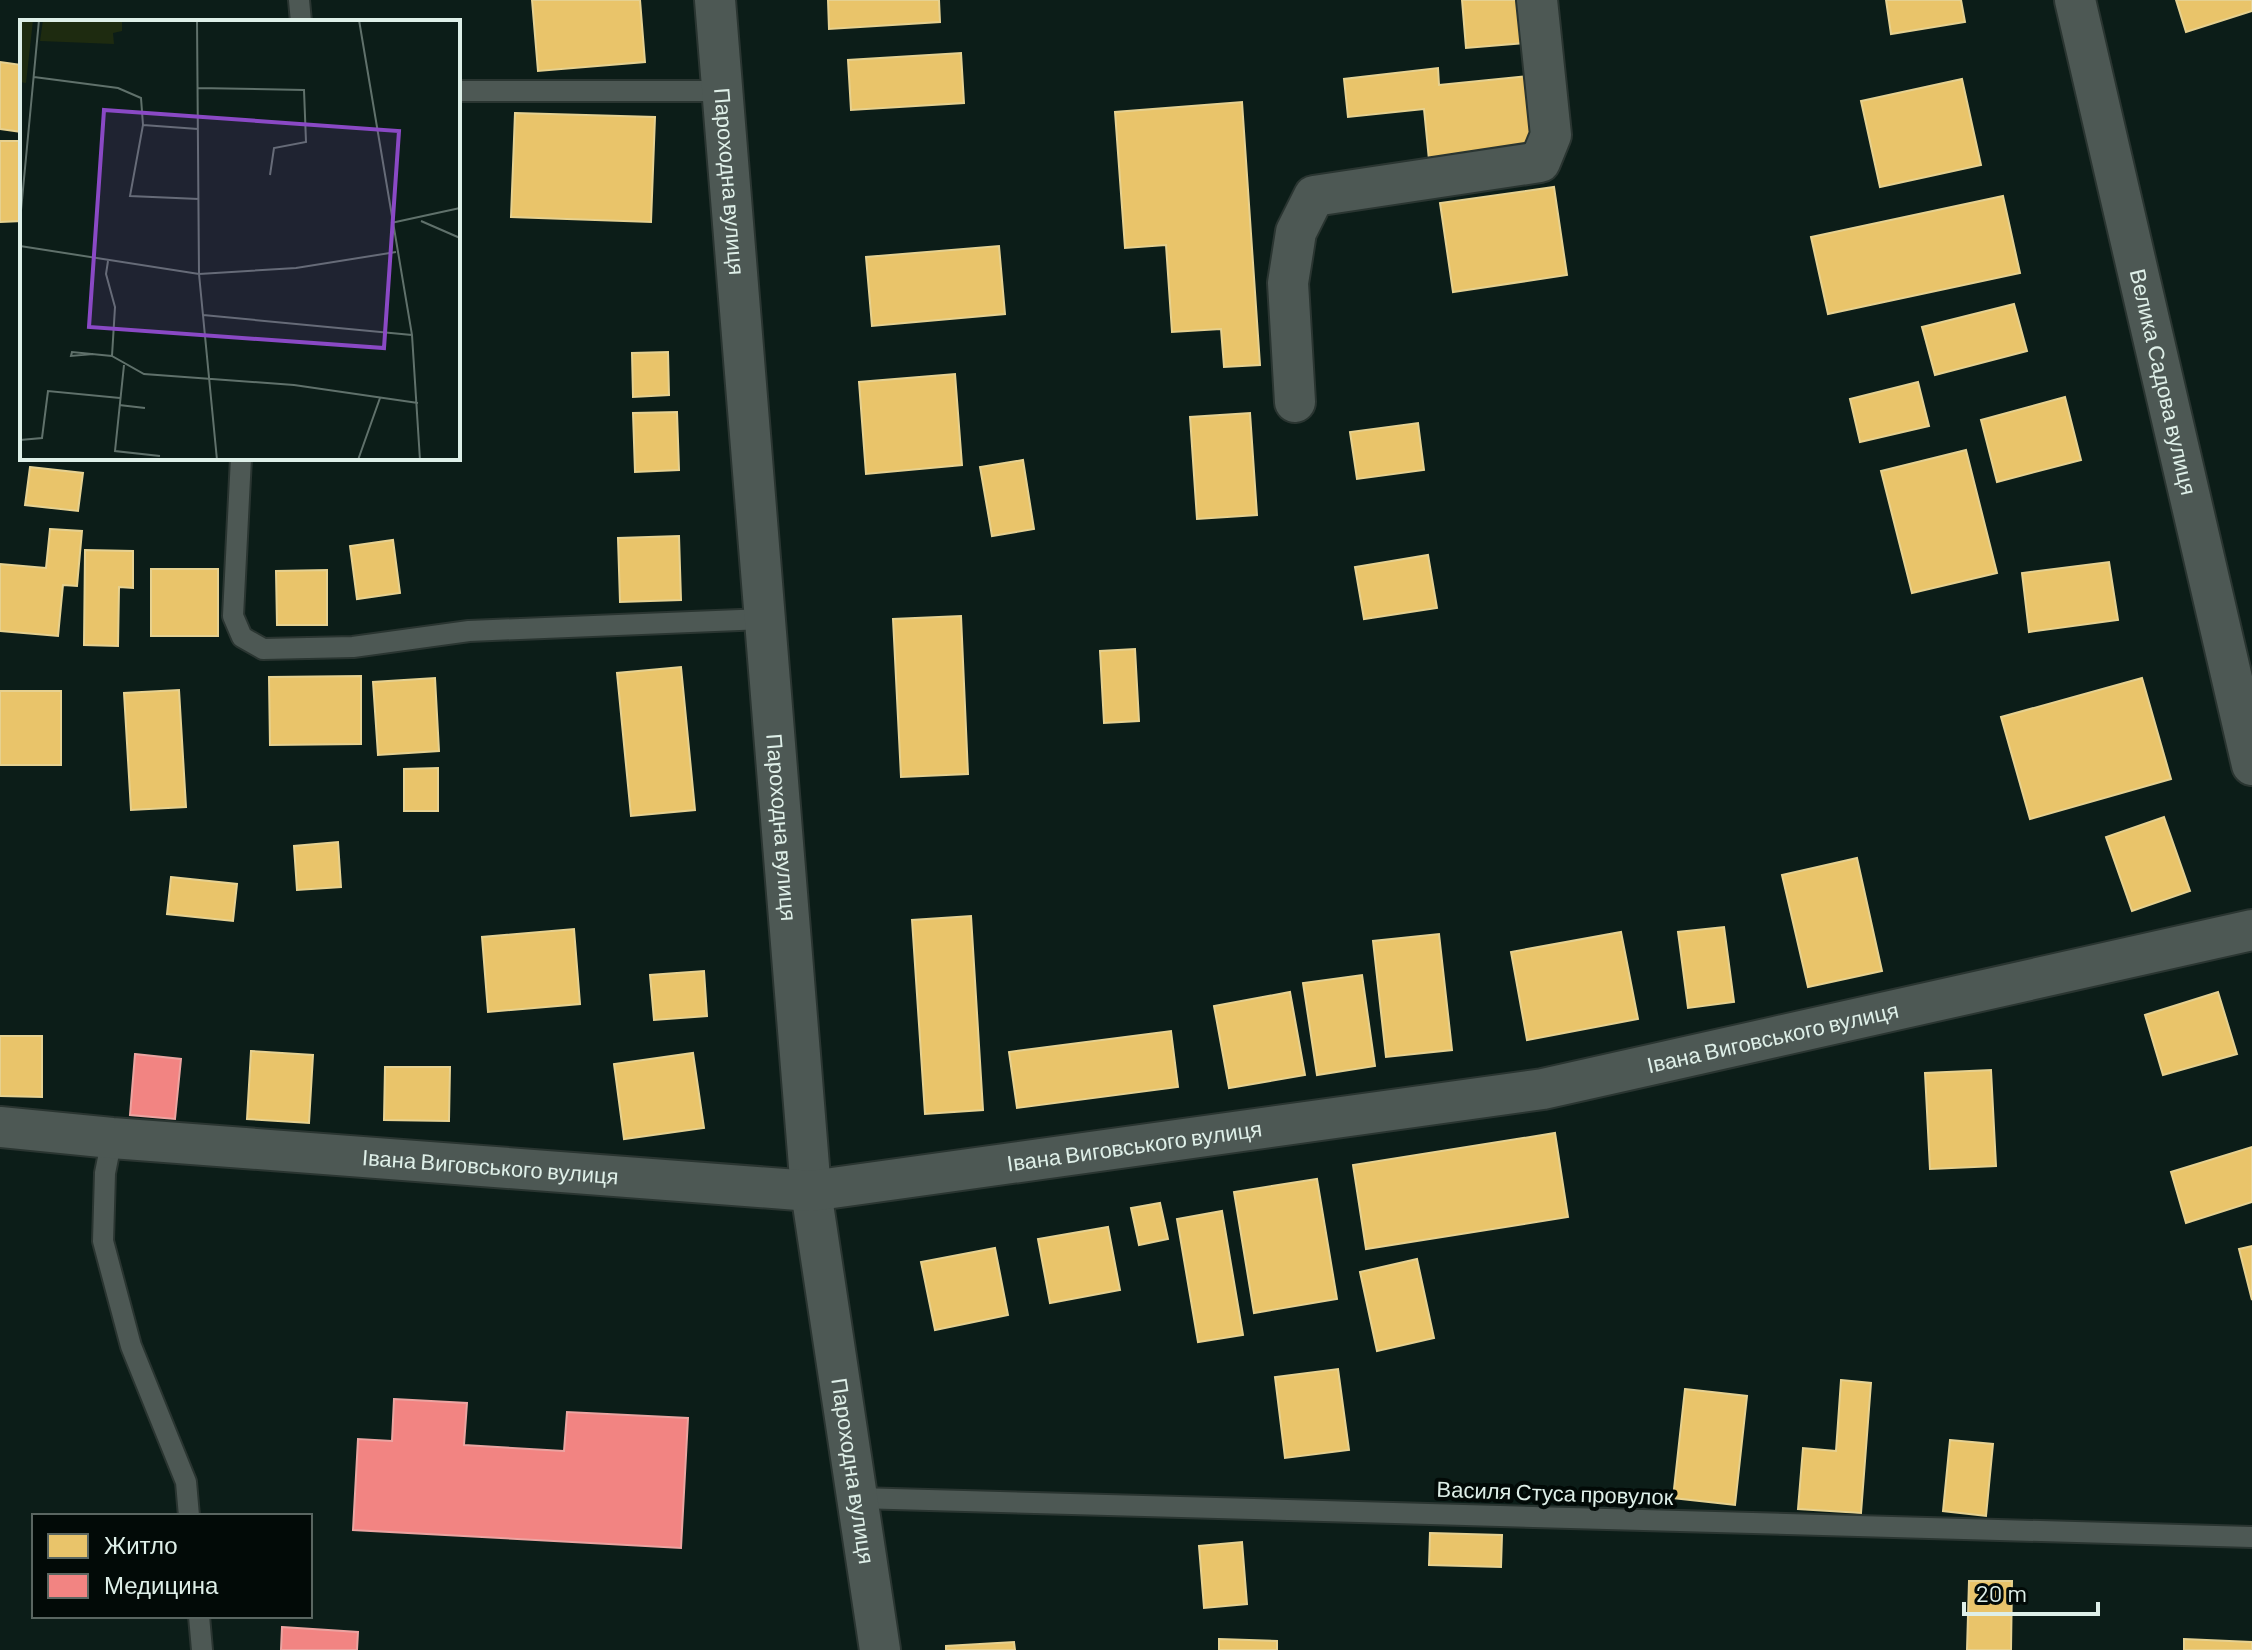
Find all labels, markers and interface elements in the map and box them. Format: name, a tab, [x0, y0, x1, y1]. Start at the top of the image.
inset map	[20, 20, 460, 460]
street label: Пароходна вулиця	[710, 87, 751, 276]
street label: Велика Садова вулиця	[2126, 266, 2203, 497]
street label: Пароходна вулиця	[762, 733, 803, 922]
street label: Івана Виговського вулиця	[1644, 996, 1901, 1077]
street label: Івана Виговського вулиця	[1005, 1114, 1263, 1176]
street label: Івана Виговського вулиця	[361, 1143, 620, 1188]
street label: Пароходна вулиця	[827, 1376, 881, 1566]
street label: Василя Стуса провулок	[1436, 1475, 1674, 1510]
legend	[32, 1514, 312, 1618]
text: Житло	[104, 1530, 178, 1559]
scale bar	[1964, 1566, 2098, 1616]
text: Медицина	[104, 1570, 219, 1599]
text: 20 m	[1976, 1578, 2027, 1607]

